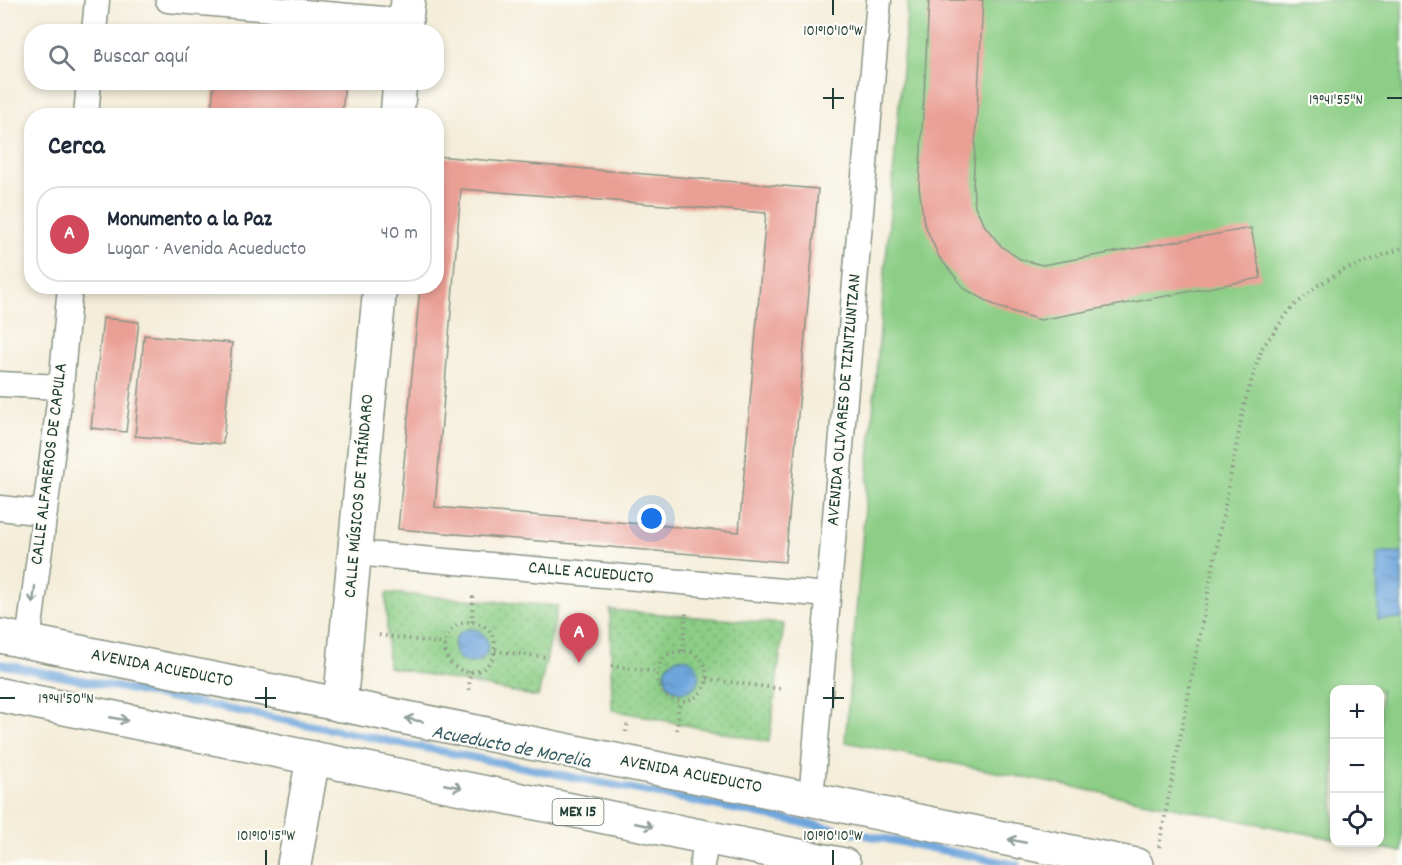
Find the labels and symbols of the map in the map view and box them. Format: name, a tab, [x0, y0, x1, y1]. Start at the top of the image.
text: 101°10'10"W	[803, 21, 863, 43]
text: 19°41'55"N	[1309, 90, 1363, 112]
street label: AVENIDA OLIVARES DE TZINTZUNTZAN	[822, 273, 868, 527]
street label: CALLE ALFAREROS DE CAPULA	[25, 361, 75, 566]
street label: CALLE MÚSICOS DE TIRÍNDARO	[339, 393, 381, 599]
your location	[637, 504, 666, 533]
street label: CALLE ACUEDUCTO	[527, 556, 655, 592]
one-way arrow	[29, 585, 40, 604]
pin: A	[560, 614, 598, 663]
street label: AVENIDA ACUEDUCTO	[89, 643, 235, 695]
text: 19°41'50"N	[38, 689, 94, 711]
one-way arrow	[109, 714, 128, 725]
one-way arrow	[404, 714, 424, 725]
water label: Acueducto de Morelia	[429, 719, 594, 777]
street label: AVENIDA ACUEDUCTO	[618, 749, 764, 801]
one-way arrow	[442, 781, 462, 792]
road number: MEX 15	[552, 799, 604, 825]
one-way arrow	[633, 820, 653, 831]
text: 101°10'15"W	[237, 826, 295, 848]
text: 101°10'10"W	[803, 826, 863, 848]
one-way arrow	[1007, 835, 1027, 846]

